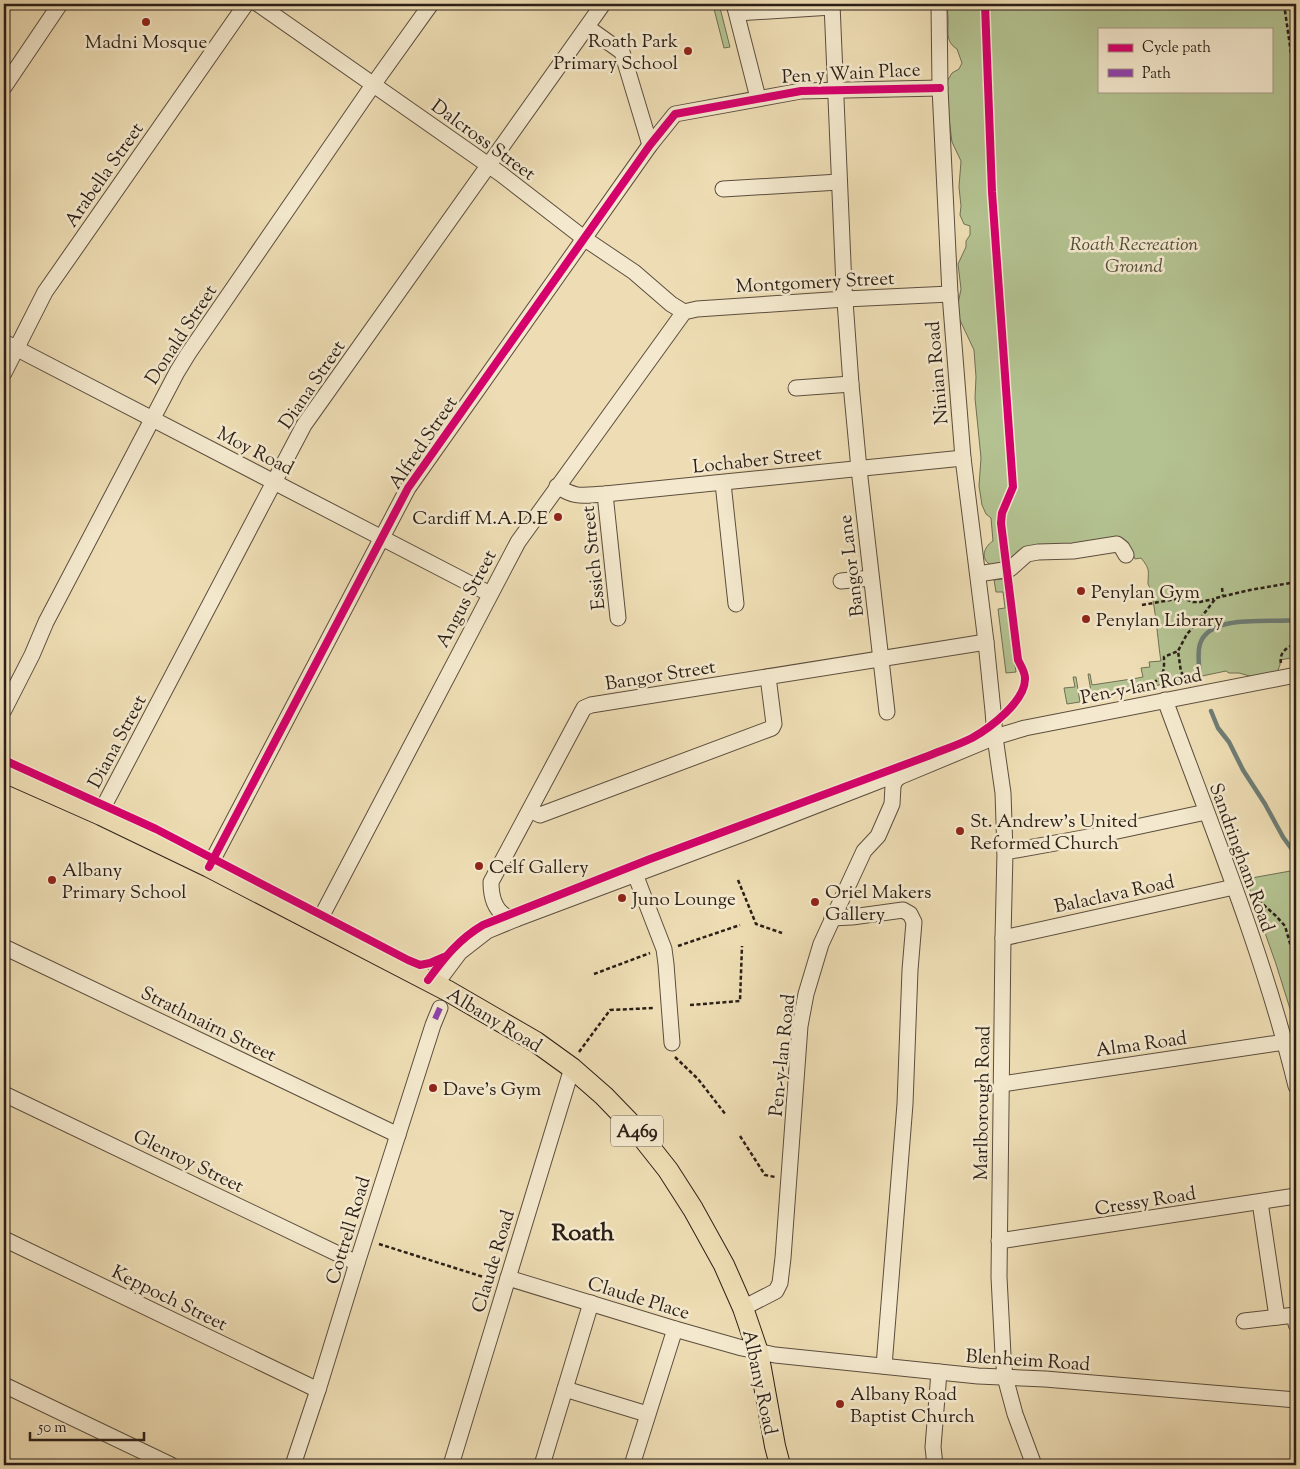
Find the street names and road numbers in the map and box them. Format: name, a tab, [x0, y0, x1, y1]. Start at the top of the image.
street label: Pen y Wain Place	[781, 57, 921, 92]
street label: Dalcross Street	[425, 94, 541, 188]
street label: Arabella Street	[59, 117, 151, 233]
street label: Montgomery Street	[735, 266, 896, 301]
street label: Donald Street	[140, 280, 225, 391]
street label: Ninian Road	[920, 320, 956, 426]
street label: Diana Street	[273, 335, 353, 435]
street label: Alfred Street	[383, 391, 465, 495]
street label: Moy Road	[212, 421, 298, 483]
street label: Lochaber Street	[691, 441, 824, 482]
street label: Essich Street	[576, 504, 613, 611]
street label: Bangor Lane	[833, 513, 872, 618]
street label: Angus Street	[430, 545, 505, 653]
street label: Bangor Street	[603, 654, 718, 699]
street label: Pen-y-lan Road	[1078, 662, 1205, 712]
street label: Diana Street	[82, 690, 154, 794]
street label: Sandringham Road	[1201, 780, 1280, 936]
street label: Balaclava Road	[1052, 869, 1177, 921]
street label: Strathnairn Street	[136, 981, 281, 1070]
street label: Albany Road	[441, 982, 547, 1060]
street label: Pen-y-lan Road	[764, 992, 803, 1118]
street label: Marlborough Road	[969, 1025, 998, 1181]
street label: Alma Road	[1094, 1026, 1189, 1065]
road number: A469	[611, 1116, 663, 1146]
street label: Glenroy Street	[128, 1124, 248, 1201]
street label: Cottrell Road	[320, 1173, 379, 1288]
street label: Cressy Road	[1093, 1181, 1198, 1224]
street label: Claude Road	[466, 1207, 523, 1316]
street label: Keppoch Street	[107, 1260, 232, 1339]
street label: Claude Place	[584, 1271, 693, 1328]
street label: Albany Road	[734, 1327, 783, 1438]
street label: Blenheim Road	[965, 1344, 1091, 1379]

